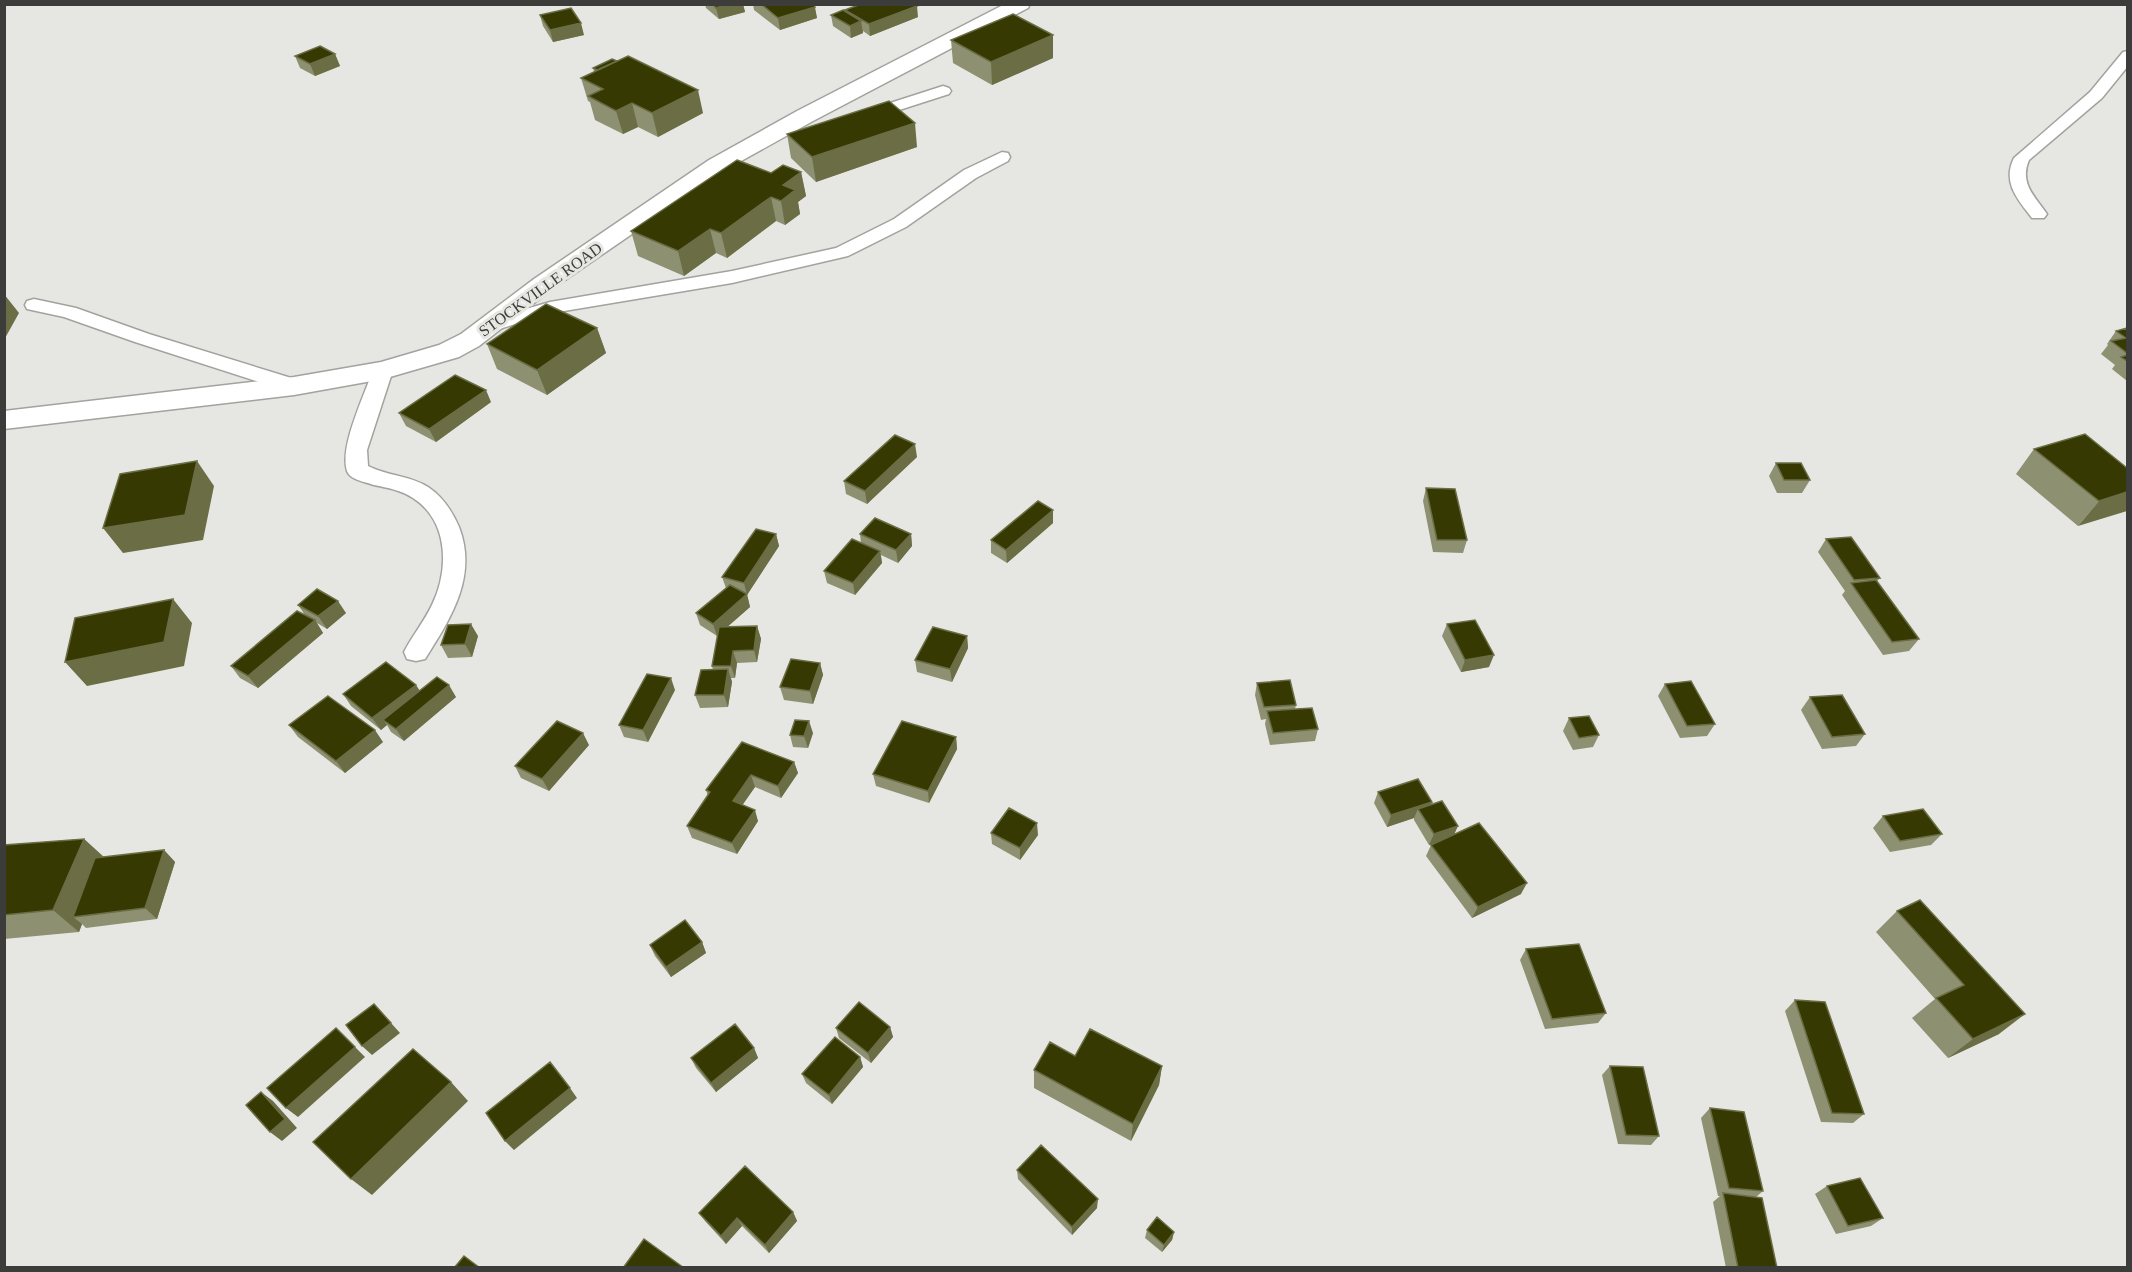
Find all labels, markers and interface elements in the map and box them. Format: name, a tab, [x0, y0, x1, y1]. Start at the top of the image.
street label: STOCKVILLE ROAD	[476, 239, 605, 340]

